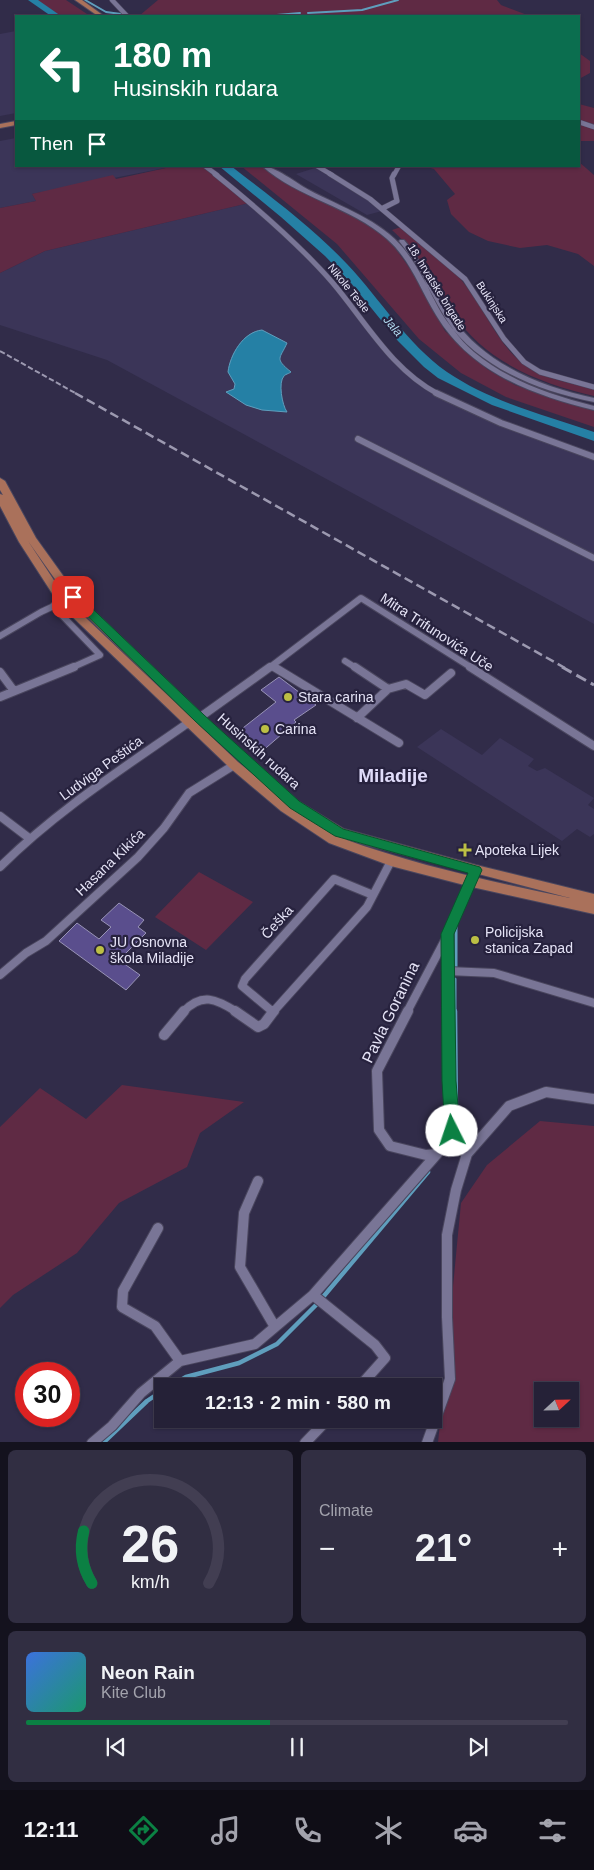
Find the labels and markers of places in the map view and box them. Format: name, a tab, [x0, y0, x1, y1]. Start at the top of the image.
pin	[52, 576, 94, 618]
place label: Stara carina	[298, 689, 374, 705]
marker: Stara carina	[282, 691, 294, 703]
place label: Carina	[275, 721, 316, 737]
marker: Carina	[259, 723, 271, 735]
place label: Apoteka Lijek	[475, 842, 560, 858]
marker: Apoteka Lijek	[459, 844, 471, 856]
place label: Policijska stanica Zapad	[485, 924, 573, 956]
place label: JU Osnovna škola Miladije	[110, 934, 194, 966]
marker: Policijska stanica Zapad	[469, 934, 481, 946]
marker: JU Osnovna škola Miladije	[94, 944, 106, 956]

